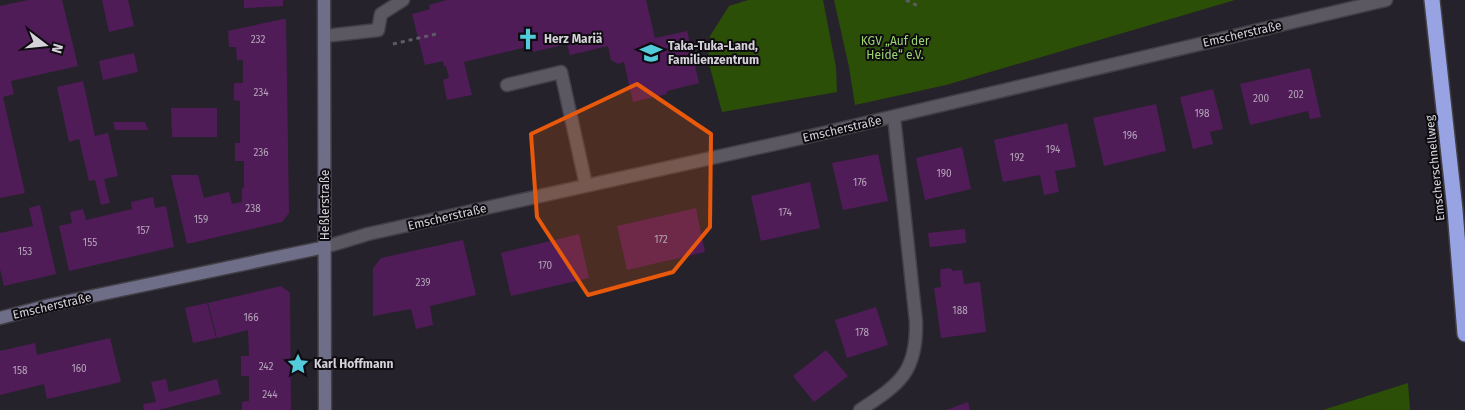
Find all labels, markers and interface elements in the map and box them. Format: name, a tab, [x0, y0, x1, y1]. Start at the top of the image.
street label: Emscherstraße	[1201, 18, 1283, 50]
north arrow	[20, 20, 70, 70]
church icon: Herz Mariä	[515, 26, 541, 52]
place label: Herz Mariä	[544, 32, 603, 46]
house number: 232	[251, 34, 265, 46]
park label: KGV „Auf der Heide“ e.V.	[861, 34, 930, 62]
place label: Taka-Tuka-Land, Familienzentrum	[668, 39, 759, 67]
school or university icon: Taka-Tuka-Land, Familienzentrum	[638, 40, 664, 66]
text: N	[48, 42, 66, 55]
house number: 234	[253, 87, 269, 99]
house number: 202	[1288, 89, 1304, 101]
house number: 200	[1253, 93, 1269, 105]
house number: 198	[1194, 108, 1210, 120]
street label: Emscherstraße	[801, 113, 883, 145]
street label: Emscherschnellweg	[1422, 114, 1448, 222]
house number: 196	[1123, 130, 1137, 142]
house number: 194	[1046, 144, 1061, 156]
house number: 236	[253, 147, 269, 159]
house number: 192	[1010, 152, 1024, 164]
house number: 190	[936, 168, 952, 180]
street label: Heßlerstraße	[318, 170, 332, 240]
house number: 176	[853, 177, 867, 189]
street label: Emscherstraße	[406, 201, 488, 233]
house number: 238	[245, 203, 261, 215]
house number: 174	[778, 207, 793, 219]
house number: 159	[194, 214, 208, 226]
house number: 157	[136, 225, 150, 237]
house number: 172	[654, 234, 668, 246]
house number: 155	[83, 237, 97, 249]
house number: 153	[18, 246, 32, 258]
house number: 170	[538, 260, 553, 272]
house number: 239	[415, 277, 431, 289]
street label: Emscherstraße	[11, 290, 93, 322]
house number: 188	[952, 305, 968, 317]
house number: 166	[244, 312, 259, 324]
house number: 178	[855, 327, 870, 339]
place icon: Karl Hoffmann	[285, 351, 311, 377]
place label: Karl Hoffmann	[314, 357, 393, 371]
house number: 242	[259, 361, 273, 373]
house number: 160	[71, 363, 87, 375]
house number: 158	[13, 365, 28, 377]
house number: 244	[262, 389, 278, 401]

